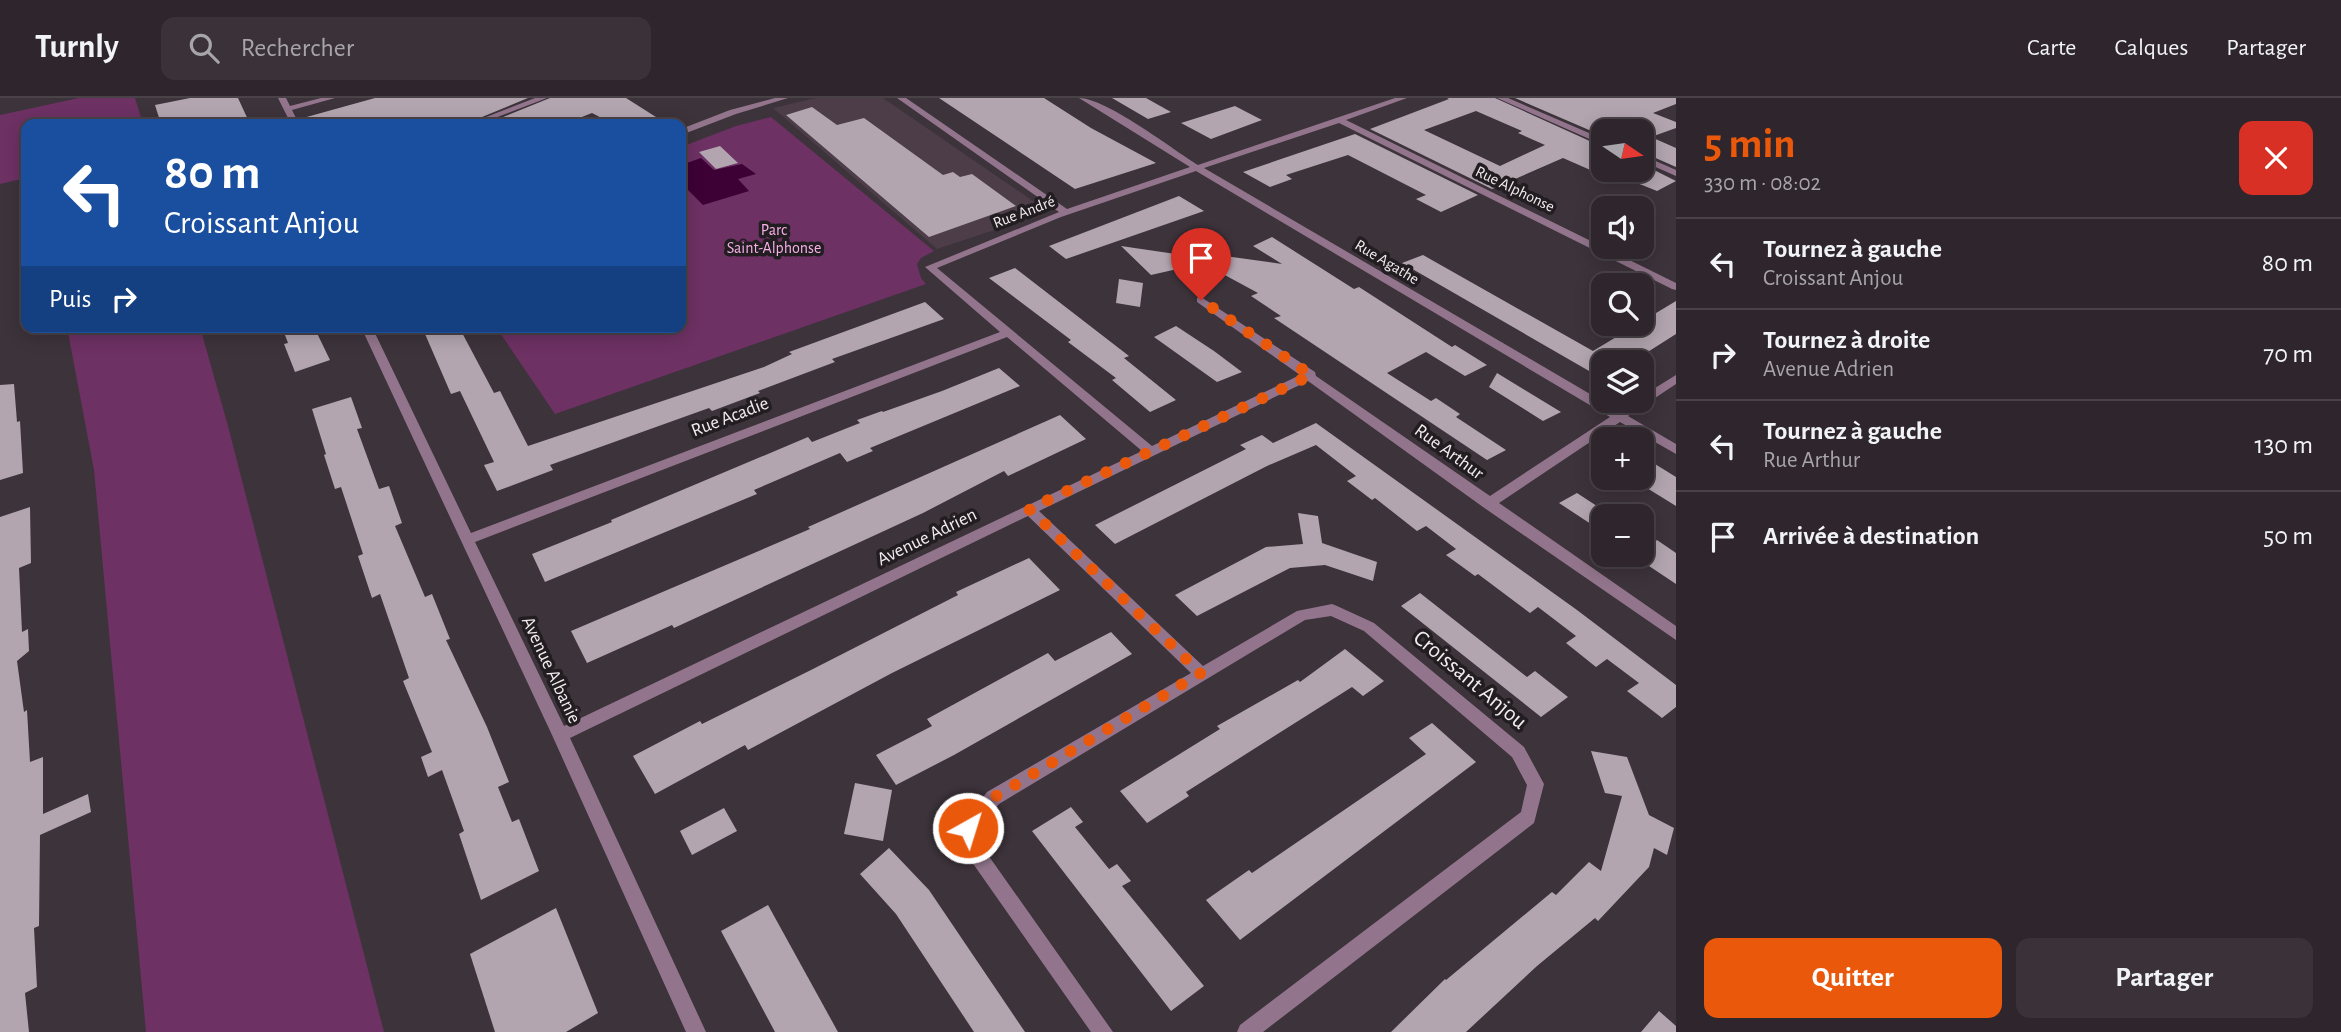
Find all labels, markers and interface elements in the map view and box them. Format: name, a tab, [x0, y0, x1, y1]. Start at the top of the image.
search box	[161, 17, 651, 80]
icon: search	[185, 29, 223, 67]
text: Turnly	[35, 31, 119, 64]
text: Rechercher	[241, 35, 354, 61]
text: Carte	[2027, 36, 2076, 60]
text: Calques	[2114, 36, 2188, 60]
text: Partager	[2226, 36, 2306, 60]
north arrow	[1591, 119, 1654, 182]
map controls	[1591, 119, 1654, 567]
button: close	[2239, 121, 2313, 195]
text: 5 min	[1704, 123, 1796, 165]
icon: left	[49, 147, 140, 238]
text: 80 m	[164, 149, 261, 198]
street label: Rue Alphonse	[1473, 163, 1557, 215]
text: 330 m · 08:02	[1704, 172, 1821, 195]
street label: Rue André	[991, 193, 1057, 231]
button: sound	[1591, 196, 1654, 259]
text: Croissant Anjou	[164, 207, 359, 239]
park label: Parc Saint-Alphonse	[727, 222, 821, 256]
pin	[1171, 228, 1231, 300]
text: Tournez à gauche	[1763, 236, 1942, 262]
street label: Rue Agathe	[1352, 237, 1422, 287]
icon: arrive	[1182, 239, 1220, 277]
icon: left	[1704, 245, 1742, 283]
text: 80 m	[2262, 250, 2313, 276]
text: Croissant Anjou	[1763, 267, 1903, 290]
button: search	[1591, 273, 1654, 336]
icon: right	[105, 280, 143, 318]
text: Puis	[49, 286, 91, 312]
text: Tournez à droite	[1763, 327, 1930, 353]
icon: right	[1704, 336, 1742, 374]
text: 70 m	[2263, 341, 2313, 367]
button: layers	[1591, 350, 1654, 413]
text: Avenue Adrien	[1763, 358, 1894, 381]
street label: Rue Acadie	[689, 394, 771, 440]
text: Tournez à gauche	[1763, 418, 1942, 444]
street label: Rue Arthur	[1411, 421, 1487, 483]
button: +	[1591, 427, 1654, 490]
icon: left	[1704, 427, 1742, 465]
text: 130 m	[2255, 432, 2313, 458]
text: Rue Arthur	[1763, 449, 1860, 472]
button: −	[1591, 504, 1654, 567]
street label: Avenue Adrien	[874, 505, 980, 569]
icon: arrive	[1704, 518, 1742, 556]
text: Arrivée à destination	[1763, 523, 1979, 549]
text: 50 m	[2263, 523, 2313, 549]
street label: Avenue Albanie	[518, 614, 584, 726]
street label: Croissant Anjou	[1409, 626, 1531, 734]
position arrow	[931, 791, 1005, 865]
button: Quitter	[1704, 938, 2002, 1018]
button: Partager	[2016, 938, 2313, 1018]

